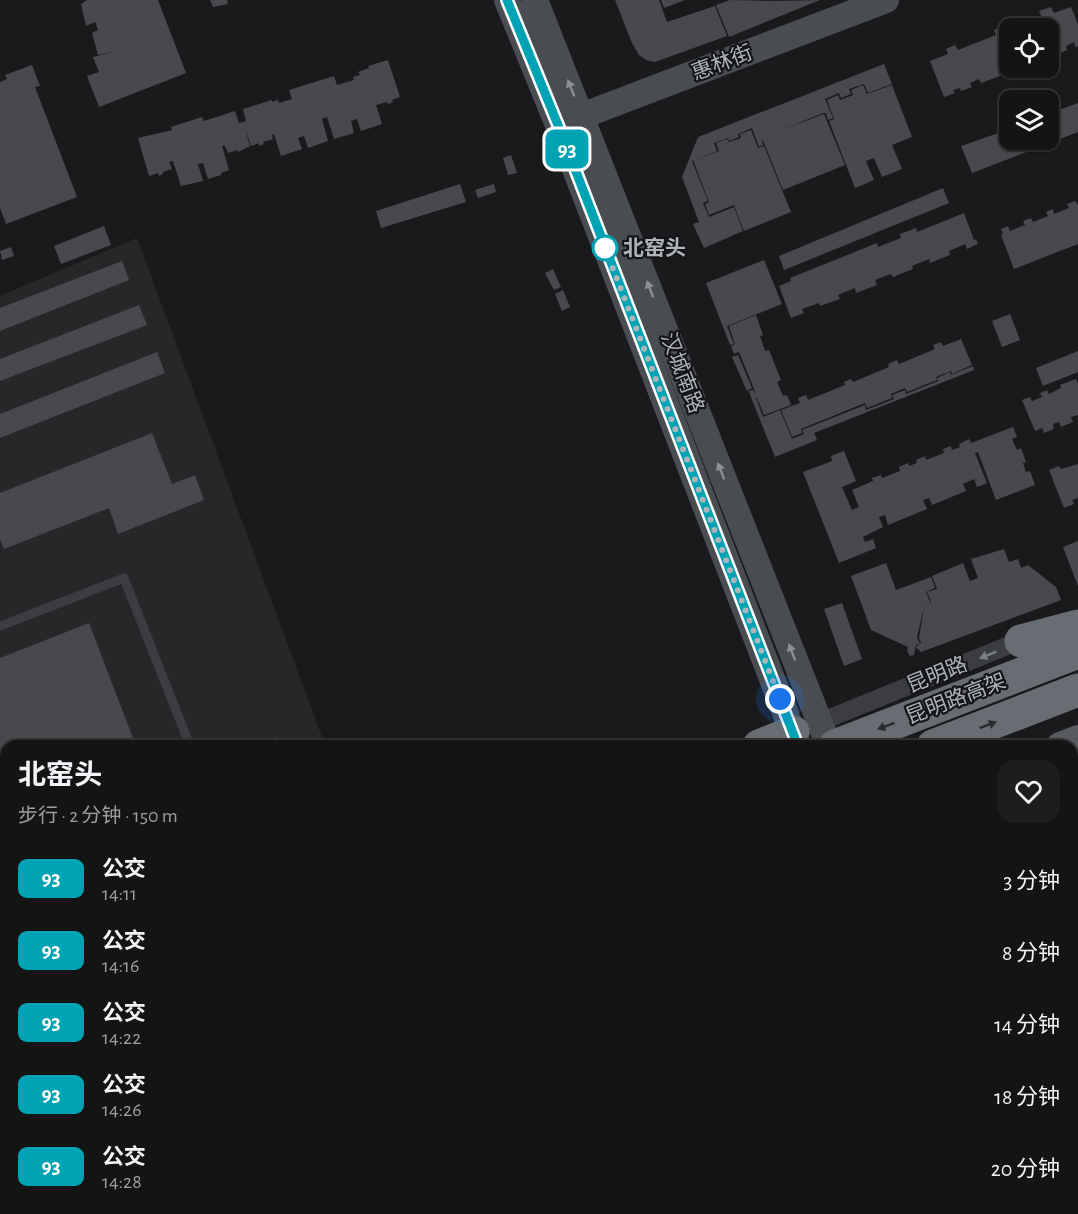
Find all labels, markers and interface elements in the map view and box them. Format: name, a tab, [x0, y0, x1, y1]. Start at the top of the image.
map controls	[999, 18, 1059, 150]
button: locate	[999, 18, 1059, 78]
street label: 惠林街	[688, 41, 755, 84]
one-way arrow	[565, 79, 575, 97]
button: layers	[999, 90, 1059, 150]
line badge: 93	[540, 130, 594, 168]
text: 93	[557, 139, 577, 160]
marker: 北窑头	[592, 235, 618, 261]
place label: 北窑头	[623, 237, 686, 259]
one-way arrow	[644, 280, 654, 298]
street label: 汉城南路	[657, 330, 708, 416]
one-way arrow	[716, 461, 726, 479]
one-way arrow	[787, 643, 796, 661]
one-way arrow	[979, 651, 997, 660]
street label: 昆明路	[903, 653, 970, 697]
street label: 昆明路高架	[903, 669, 1009, 728]
your location	[765, 684, 795, 714]
one-way arrow	[979, 719, 997, 729]
one-way arrow	[877, 721, 895, 731]
button: heart	[997, 760, 1060, 823]
text: 北窑头	[18, 762, 102, 790]
text: 步行 · 2 分钟 · 150 m	[18, 806, 178, 826]
text: 公交	[102, 858, 146, 880]
text: 93	[41, 868, 61, 889]
text: 3 分钟	[1003, 870, 1060, 892]
text: 14:11	[102, 884, 137, 904]
text: 公交	[102, 930, 146, 952]
text: 93	[41, 940, 61, 961]
text: 8 分钟	[1002, 942, 1060, 964]
text: 14:16	[102, 956, 139, 976]
text: 公交	[102, 1002, 146, 1024]
text: 93	[41, 1012, 61, 1033]
text: 14 分钟	[994, 1014, 1060, 1036]
text: 14:22	[102, 1028, 141, 1048]
text: 公交	[102, 1074, 146, 1096]
text: 93	[41, 1084, 61, 1105]
text: 18 分钟	[994, 1086, 1060, 1108]
text: 14:26	[102, 1100, 142, 1120]
text: 公交	[102, 1146, 146, 1168]
text: 93	[41, 1156, 61, 1177]
text: 20 分钟	[991, 1158, 1060, 1180]
text: 14:28	[102, 1172, 142, 1192]

